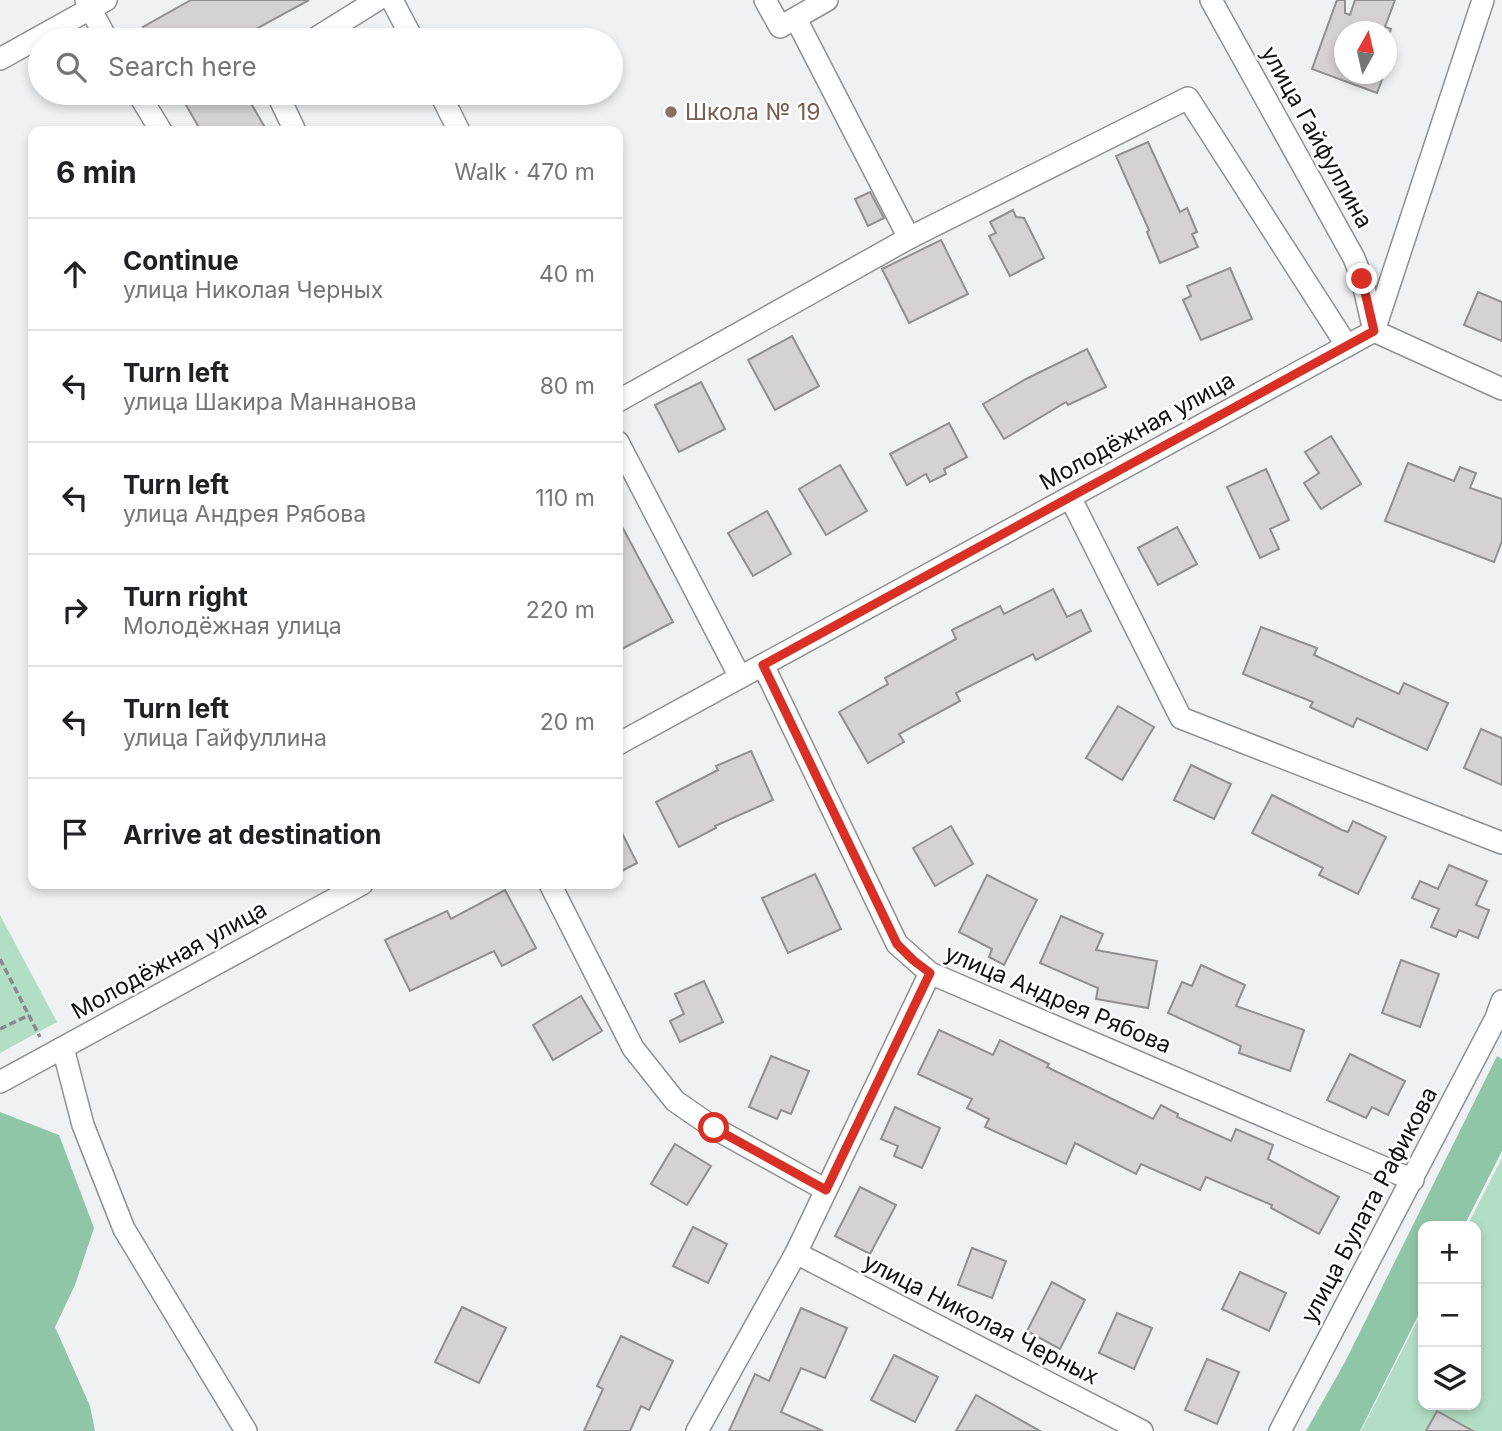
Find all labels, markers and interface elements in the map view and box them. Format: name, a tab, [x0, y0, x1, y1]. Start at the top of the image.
north arrow	[1334, 21, 1397, 84]
search box	[28, 28, 623, 105]
street label: улица Гайфуллина	[1255, 41, 1379, 233]
icon: search	[52, 48, 90, 86]
text: Search here	[108, 51, 257, 82]
place label: Школа № 19	[685, 98, 821, 126]
marker: Школа № 19	[663, 104, 679, 120]
text: 6 min	[56, 154, 137, 190]
text: Walk · 470 m	[454, 158, 595, 186]
text: Continue	[123, 245, 239, 276]
icon: ahead	[56, 255, 94, 293]
text: 40 m	[539, 260, 595, 288]
route end	[1346, 263, 1377, 294]
text: улица Николая Черных	[123, 276, 383, 304]
text: Turn left	[123, 357, 229, 388]
street label: Молодёжная улица	[1035, 366, 1239, 496]
icon: left	[56, 367, 94, 405]
text: 80 m	[540, 372, 595, 400]
text: улица Шакира Маннанова	[123, 388, 417, 416]
text: Turn left	[123, 469, 229, 500]
icon: left	[56, 479, 94, 517]
text: 110 m	[535, 484, 595, 512]
text: улица Андрея Рябова	[123, 500, 366, 528]
text: Turn right	[123, 581, 248, 612]
icon: right	[56, 591, 94, 629]
text: 220 m	[526, 596, 595, 624]
text: Молодёжная улица	[123, 612, 342, 640]
text: Turn left	[123, 693, 229, 724]
icon: left	[56, 703, 94, 741]
text: 20 m	[540, 708, 595, 736]
text: улица Гайфуллина	[123, 724, 327, 752]
icon: arrive	[56, 815, 94, 853]
text: Arrive at destination	[123, 819, 382, 850]
street label: Молодёжная улица	[67, 895, 271, 1025]
street label: улица Андрея Рябова	[941, 939, 1175, 1059]
street label: улица Булата Рафикова	[1295, 1082, 1443, 1328]
route start	[698, 1112, 729, 1143]
map controls	[1418, 1221, 1481, 1410]
button: +	[1418, 1221, 1481, 1284]
street label: улица Николая Черных	[859, 1247, 1103, 1391]
button: −	[1418, 1284, 1481, 1347]
button: layers	[1418, 1347, 1481, 1410]

